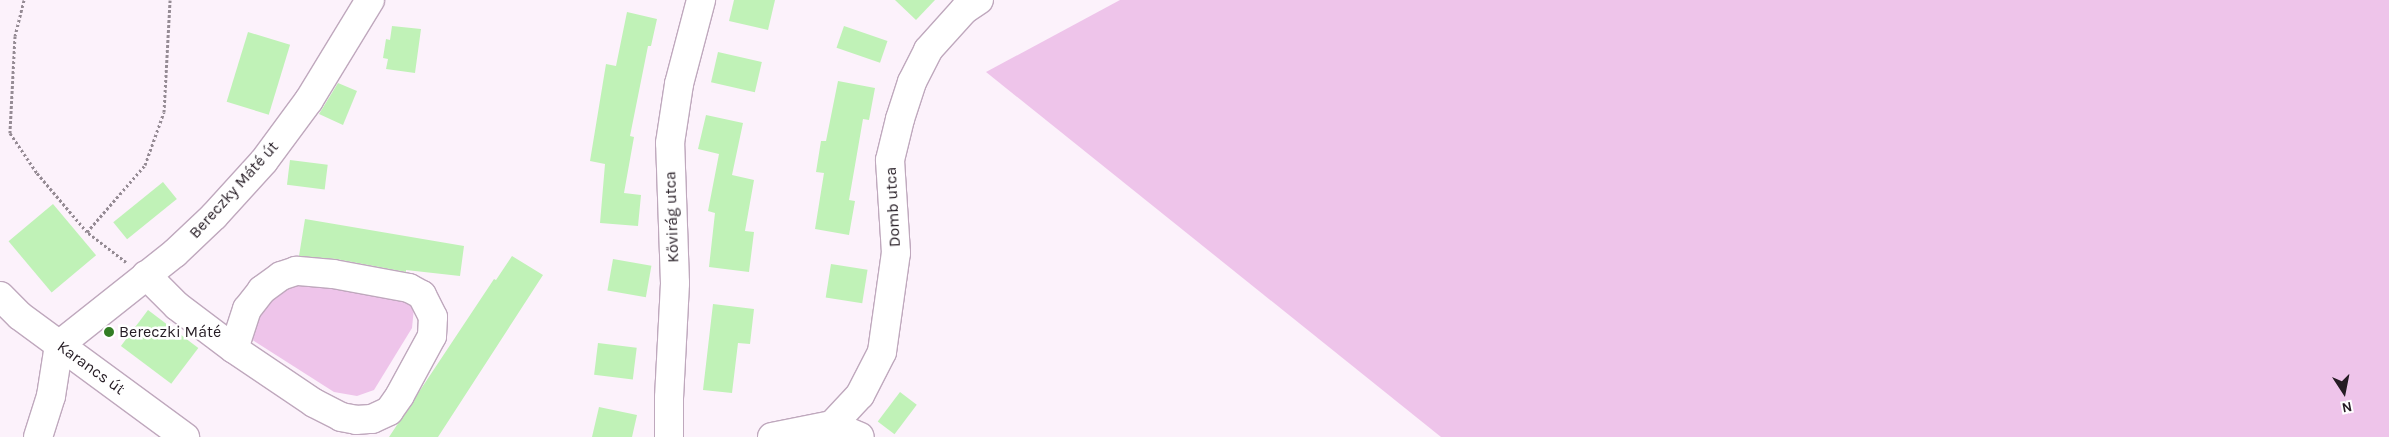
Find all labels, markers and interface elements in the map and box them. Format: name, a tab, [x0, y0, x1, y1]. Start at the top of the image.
street label: Bereczky Máté út	[185, 137, 283, 243]
street label: Domb utca	[881, 166, 905, 248]
street label: Kővirág utca	[661, 171, 683, 263]
place label: Bereczki Máté	[119, 322, 221, 342]
marker: Bereczki Máté	[103, 326, 115, 338]
street label: Karancs út	[53, 337, 129, 399]
north arrow	[2319, 367, 2369, 417]
text: N	[2340, 398, 2354, 417]

